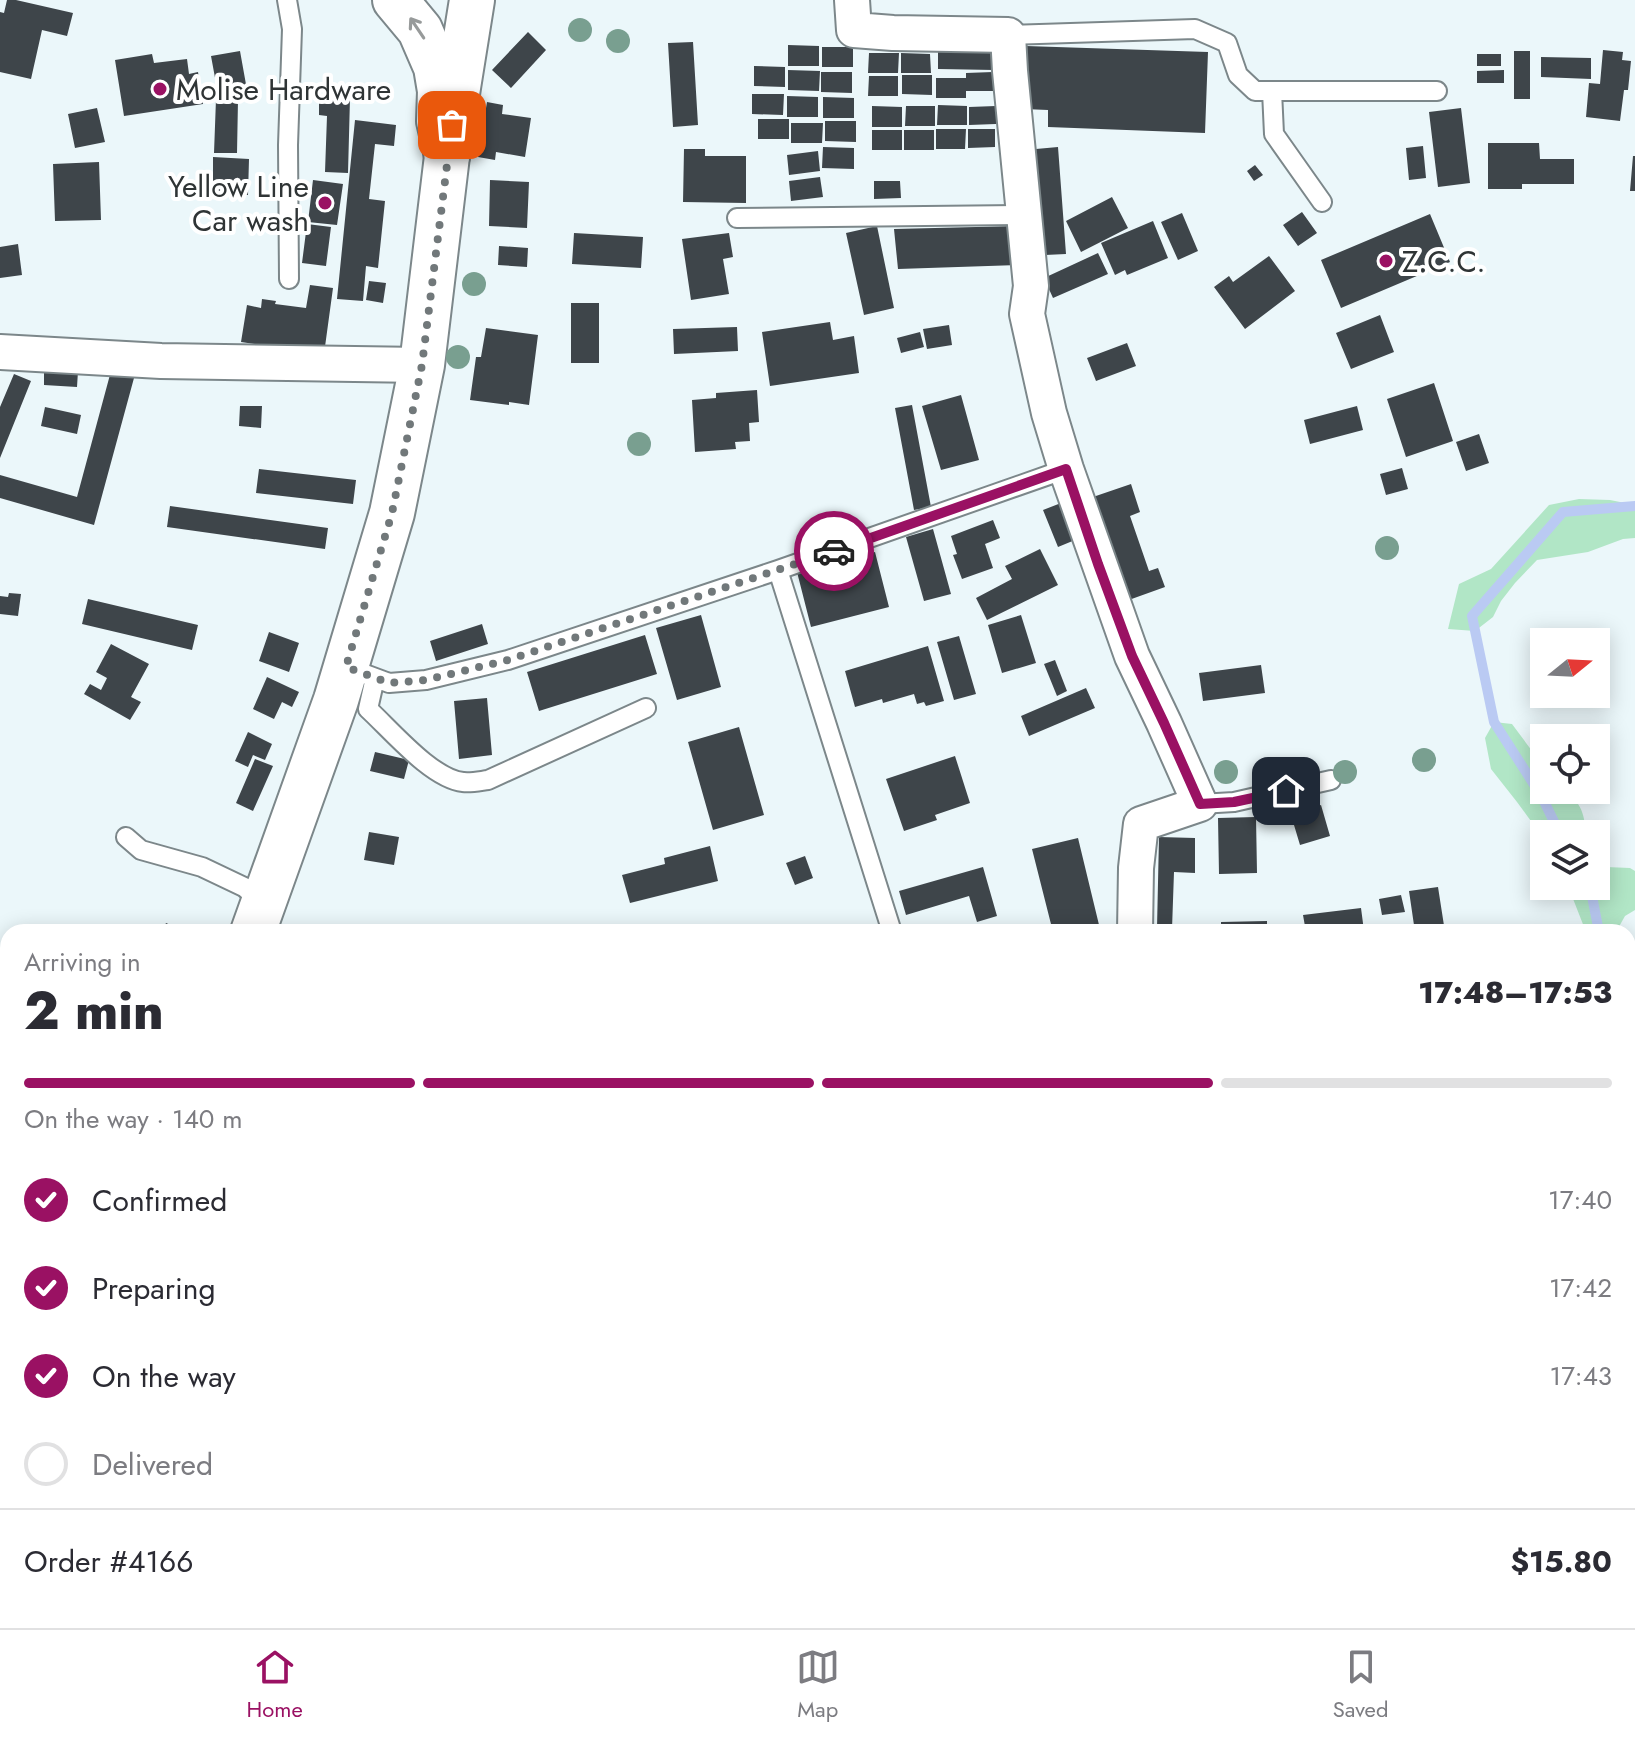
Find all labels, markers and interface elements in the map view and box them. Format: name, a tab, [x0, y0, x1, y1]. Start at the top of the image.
one-way arrow	[408, 17, 425, 39]
place label: Molise Hardware	[176, 68, 391, 111]
marker: Molise Hardware	[151, 80, 169, 98]
pin	[418, 91, 486, 159]
icon: bag	[430, 103, 474, 147]
place label: Yellow Line Car wash	[168, 165, 309, 242]
marker: Yellow Line Car wash	[316, 194, 334, 212]
place label: Z.C.C.	[1402, 240, 1486, 283]
marker: Z.C.C.	[1377, 252, 1395, 270]
courier	[794, 511, 874, 591]
icon: car	[812, 529, 856, 573]
north arrow	[1530, 628, 1610, 708]
map controls	[1530, 628, 1610, 900]
button: locate	[1530, 724, 1610, 804]
pin	[1252, 757, 1320, 825]
icon: home	[1264, 769, 1308, 813]
button: layers	[1530, 820, 1610, 900]
text: Arriving in	[24, 943, 141, 981]
text: 17:48–17:53	[1418, 971, 1612, 1014]
text: 2 min	[24, 973, 164, 1049]
text: On the way · 140 m	[24, 1100, 243, 1138]
icon: check	[24, 1178, 68, 1222]
text: Confirmed	[92, 1179, 227, 1222]
text: 17:40	[1548, 1181, 1612, 1219]
icon: check	[24, 1266, 68, 1310]
text: Preparing	[92, 1267, 216, 1310]
text: 17:42	[1549, 1269, 1612, 1307]
icon: check	[24, 1354, 68, 1398]
text: On the way	[92, 1355, 236, 1398]
text: 17:43	[1549, 1357, 1612, 1395]
text: Delivered	[92, 1443, 213, 1486]
text: Order #4166	[24, 1540, 194, 1583]
text: $15.80	[1510, 1540, 1612, 1583]
tab: Home	[247, 1645, 303, 1725]
tab: Map	[796, 1645, 840, 1725]
tab: Saved	[1333, 1645, 1388, 1725]

